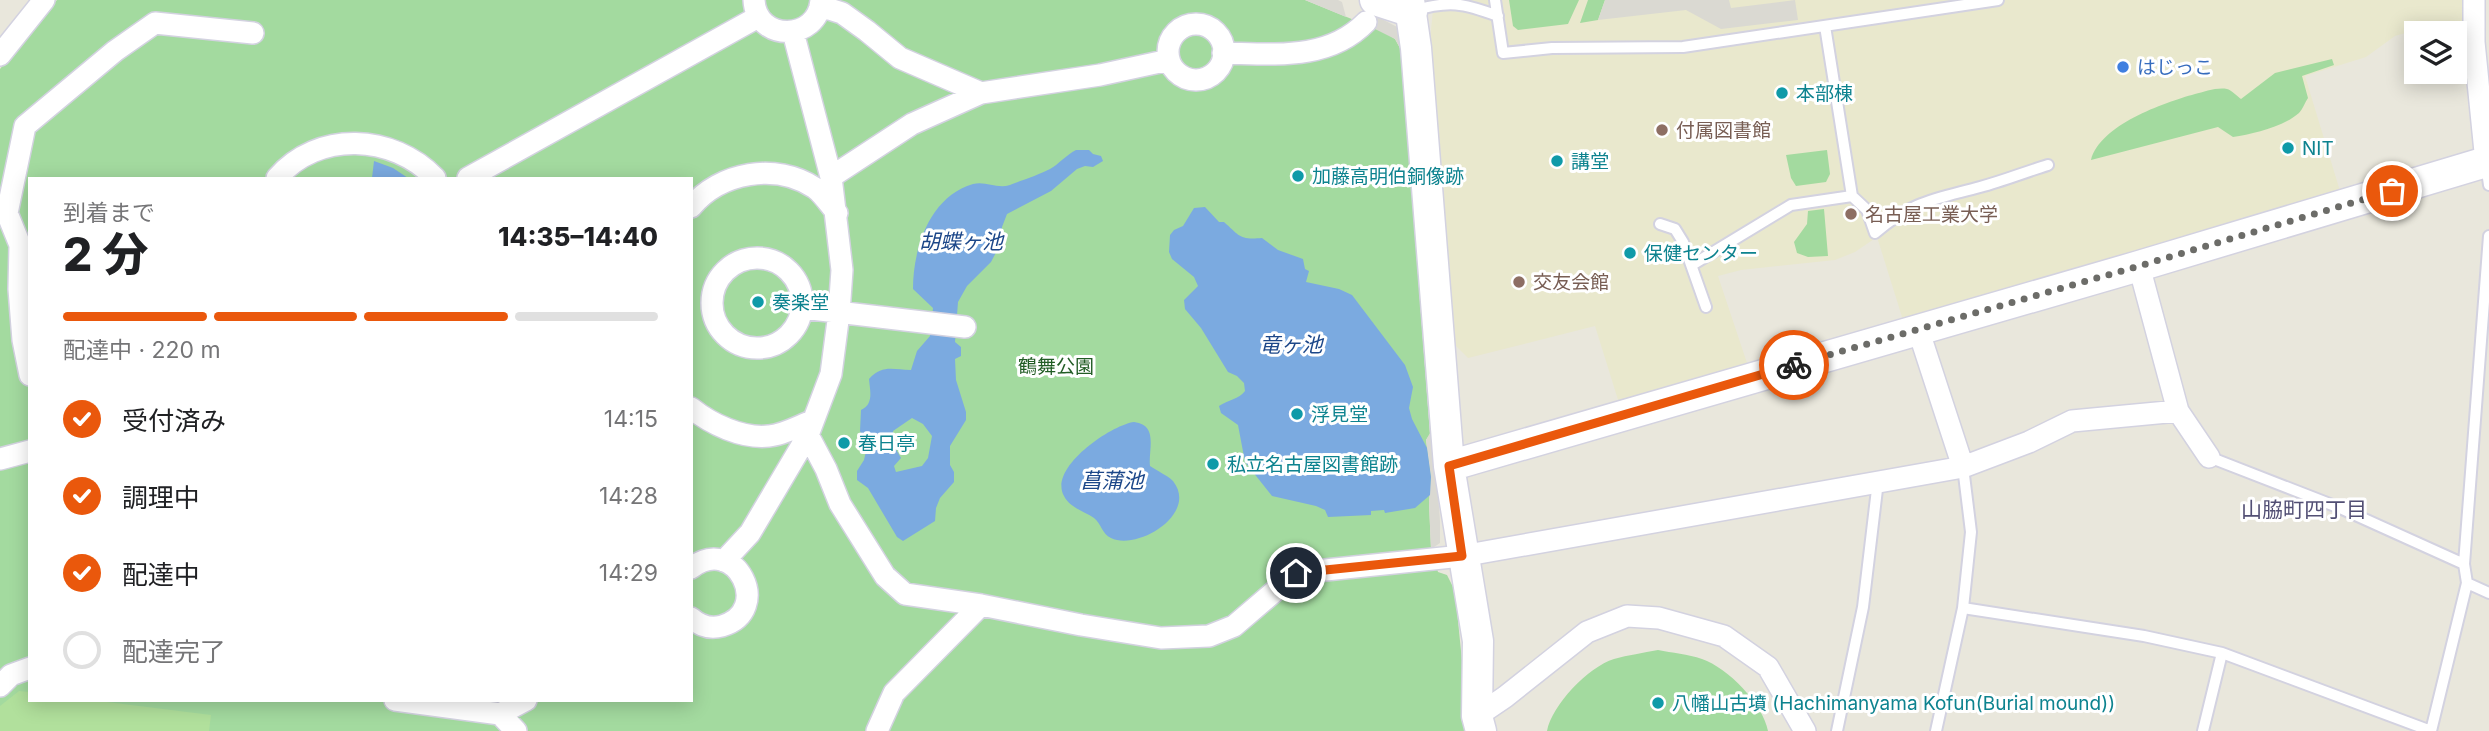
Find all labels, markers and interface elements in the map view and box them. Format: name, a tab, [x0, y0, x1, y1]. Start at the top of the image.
map controls	[2404, 21, 2467, 84]
button: layers	[2404, 21, 2467, 84]
place label: はじっこ	[2137, 56, 2213, 79]
marker: はじっこ	[2115, 59, 2131, 75]
place label: 本部棟	[1796, 82, 1853, 105]
marker: 本部棟	[1774, 85, 1790, 101]
place label: 付属図書館	[1676, 119, 1771, 142]
marker: 付属図書館	[1654, 122, 1670, 138]
place label: NIT	[2302, 137, 2334, 160]
marker: NIT	[2280, 140, 2296, 156]
place label: 講堂	[1571, 150, 1609, 173]
marker: 講堂	[1549, 153, 1565, 169]
pin	[2362, 161, 2422, 221]
place label: 加藤高明伯銅像跡	[1312, 165, 1464, 188]
marker: 加藤高明伯銅像跡	[1290, 168, 1306, 184]
icon: bag	[2373, 172, 2411, 210]
text: 到着まで	[63, 199, 155, 227]
place label: 名古屋工業大学	[1865, 203, 1998, 226]
marker: 名古屋工業大学	[1843, 206, 1859, 222]
text: 14:35–14:40	[498, 221, 658, 252]
text: 2 分	[63, 226, 148, 282]
water label: 胡蝶ヶ池	[919, 229, 1005, 254]
place label: 保健センター	[1644, 242, 1758, 265]
marker: 保健センター	[1622, 245, 1638, 261]
place label: 交友会館	[1533, 271, 1609, 294]
marker: 交友会館	[1511, 274, 1527, 290]
place label: 奏楽堂	[772, 291, 829, 314]
marker: 奏楽堂	[750, 294, 766, 310]
courier	[1759, 330, 1829, 400]
water label: 竜ヶ池	[1260, 332, 1324, 357]
text: 配達中 · 220 m	[63, 336, 221, 364]
icon: bike	[1775, 346, 1813, 384]
park label: 鶴舞公園	[1018, 355, 1094, 378]
icon: check	[63, 400, 101, 438]
place label: 浮見堂	[1311, 403, 1368, 426]
text: 受付済み	[122, 405, 226, 436]
text: 14:15	[604, 405, 658, 433]
marker: 浮見堂	[1289, 406, 1305, 422]
place label: 春日亭	[858, 432, 915, 455]
marker: 春日亭	[836, 435, 852, 451]
place label: 私立名古屋図書館跡	[1227, 453, 1398, 476]
marker: 私立名古屋図書館跡	[1205, 456, 1221, 472]
water label: 菖蒲池	[1081, 468, 1145, 493]
icon: check	[63, 477, 101, 515]
text: 調理中	[122, 482, 200, 513]
text: 14:28	[599, 482, 658, 510]
district label: 山脇町四丁目	[2241, 497, 2367, 522]
pin	[1266, 543, 1326, 603]
icon: check	[63, 554, 101, 592]
icon: home	[1277, 554, 1315, 592]
text: 配達中	[122, 559, 200, 590]
text: 14:29	[599, 559, 658, 587]
text: 配達完了	[122, 636, 226, 667]
place label: 八幡山古墳 (Hachimanyama Kofun(Burial mound))	[1672, 692, 2115, 715]
marker: 八幡山古墳 (Hachimanyama Kofun(Burial mound))	[1650, 695, 1666, 711]

